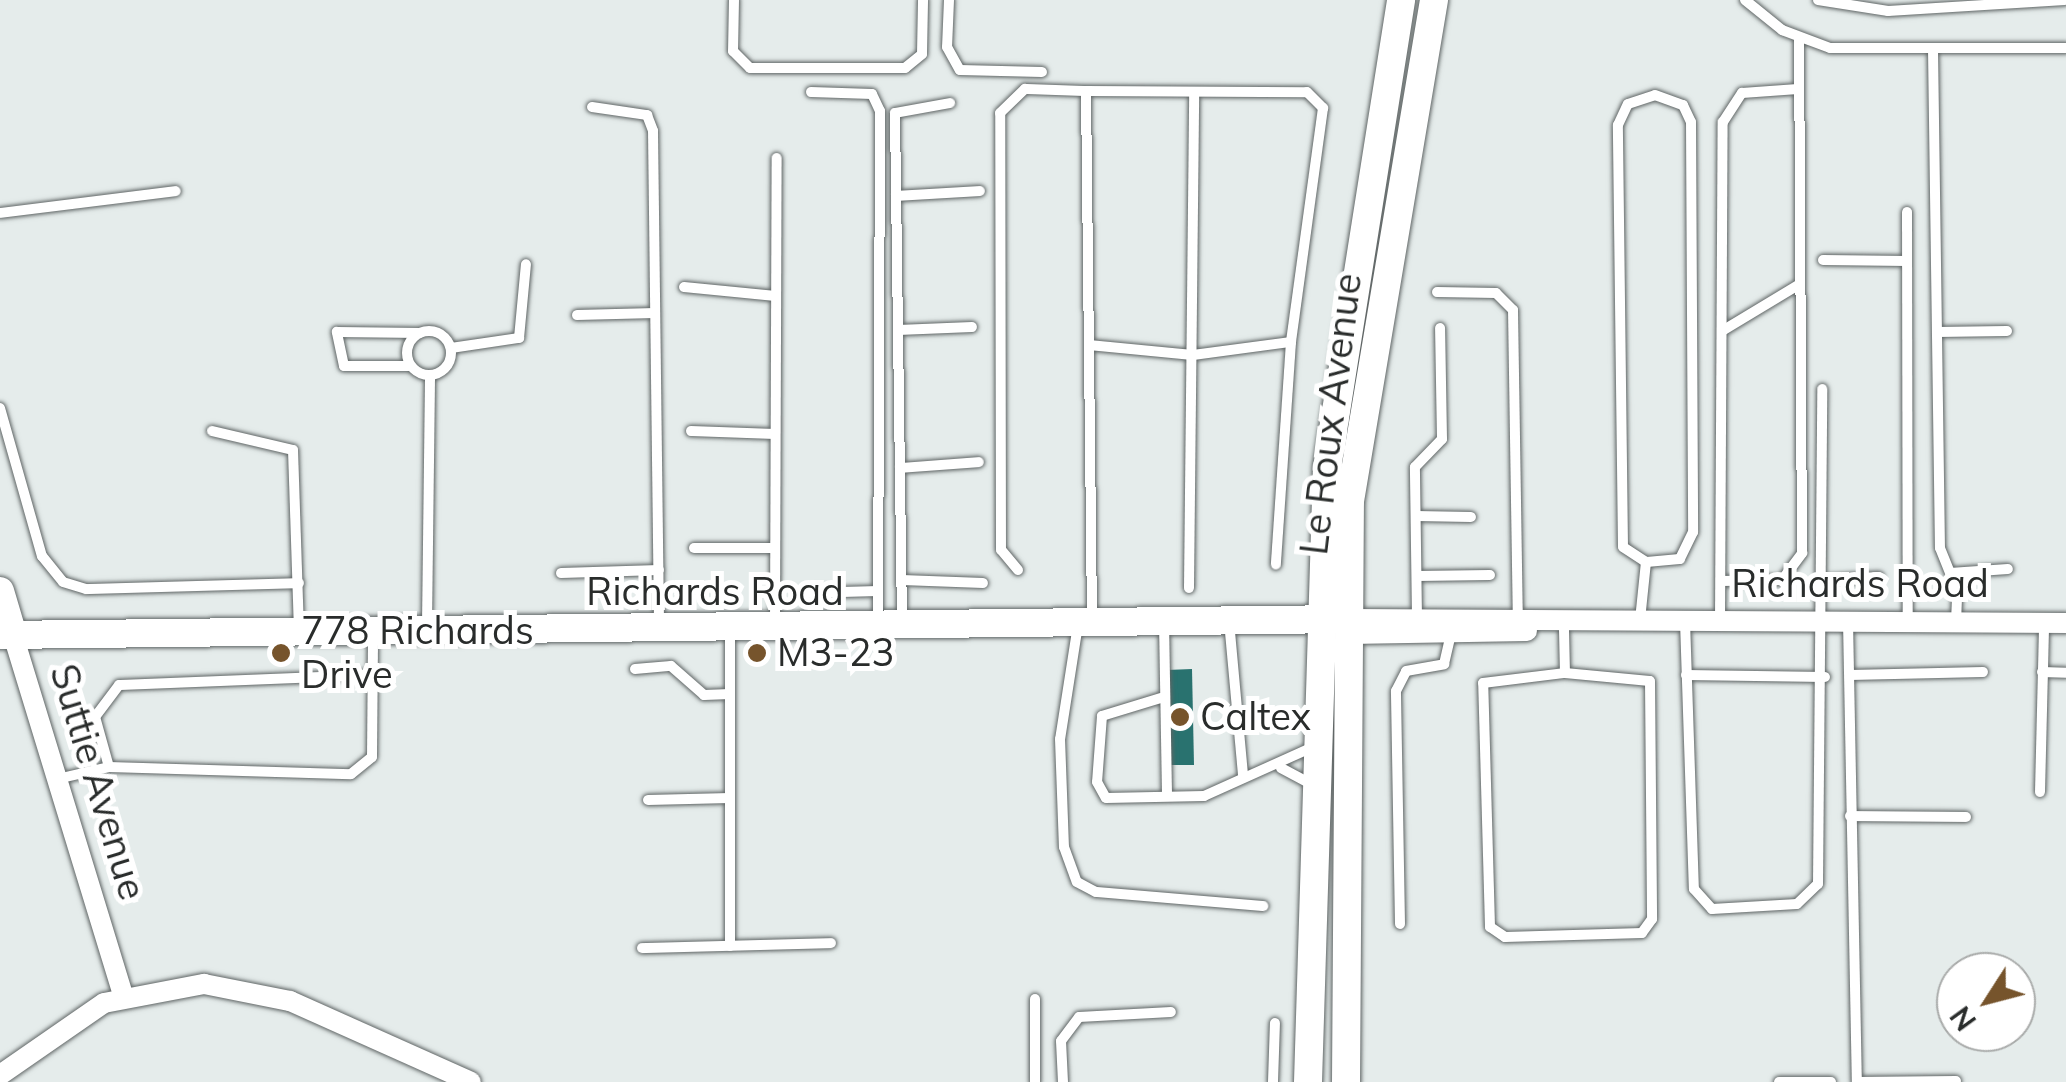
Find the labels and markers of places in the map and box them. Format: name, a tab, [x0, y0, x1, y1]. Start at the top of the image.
place label: 778 Richards Drive	[301, 608, 534, 698]
place label: M3-23	[777, 630, 894, 676]
marker: 778 Richards Drive	[270, 642, 292, 664]
marker: M3-23	[746, 642, 768, 664]
place label: Caltex	[1200, 694, 1311, 740]
marker: Caltex	[1169, 706, 1191, 728]

